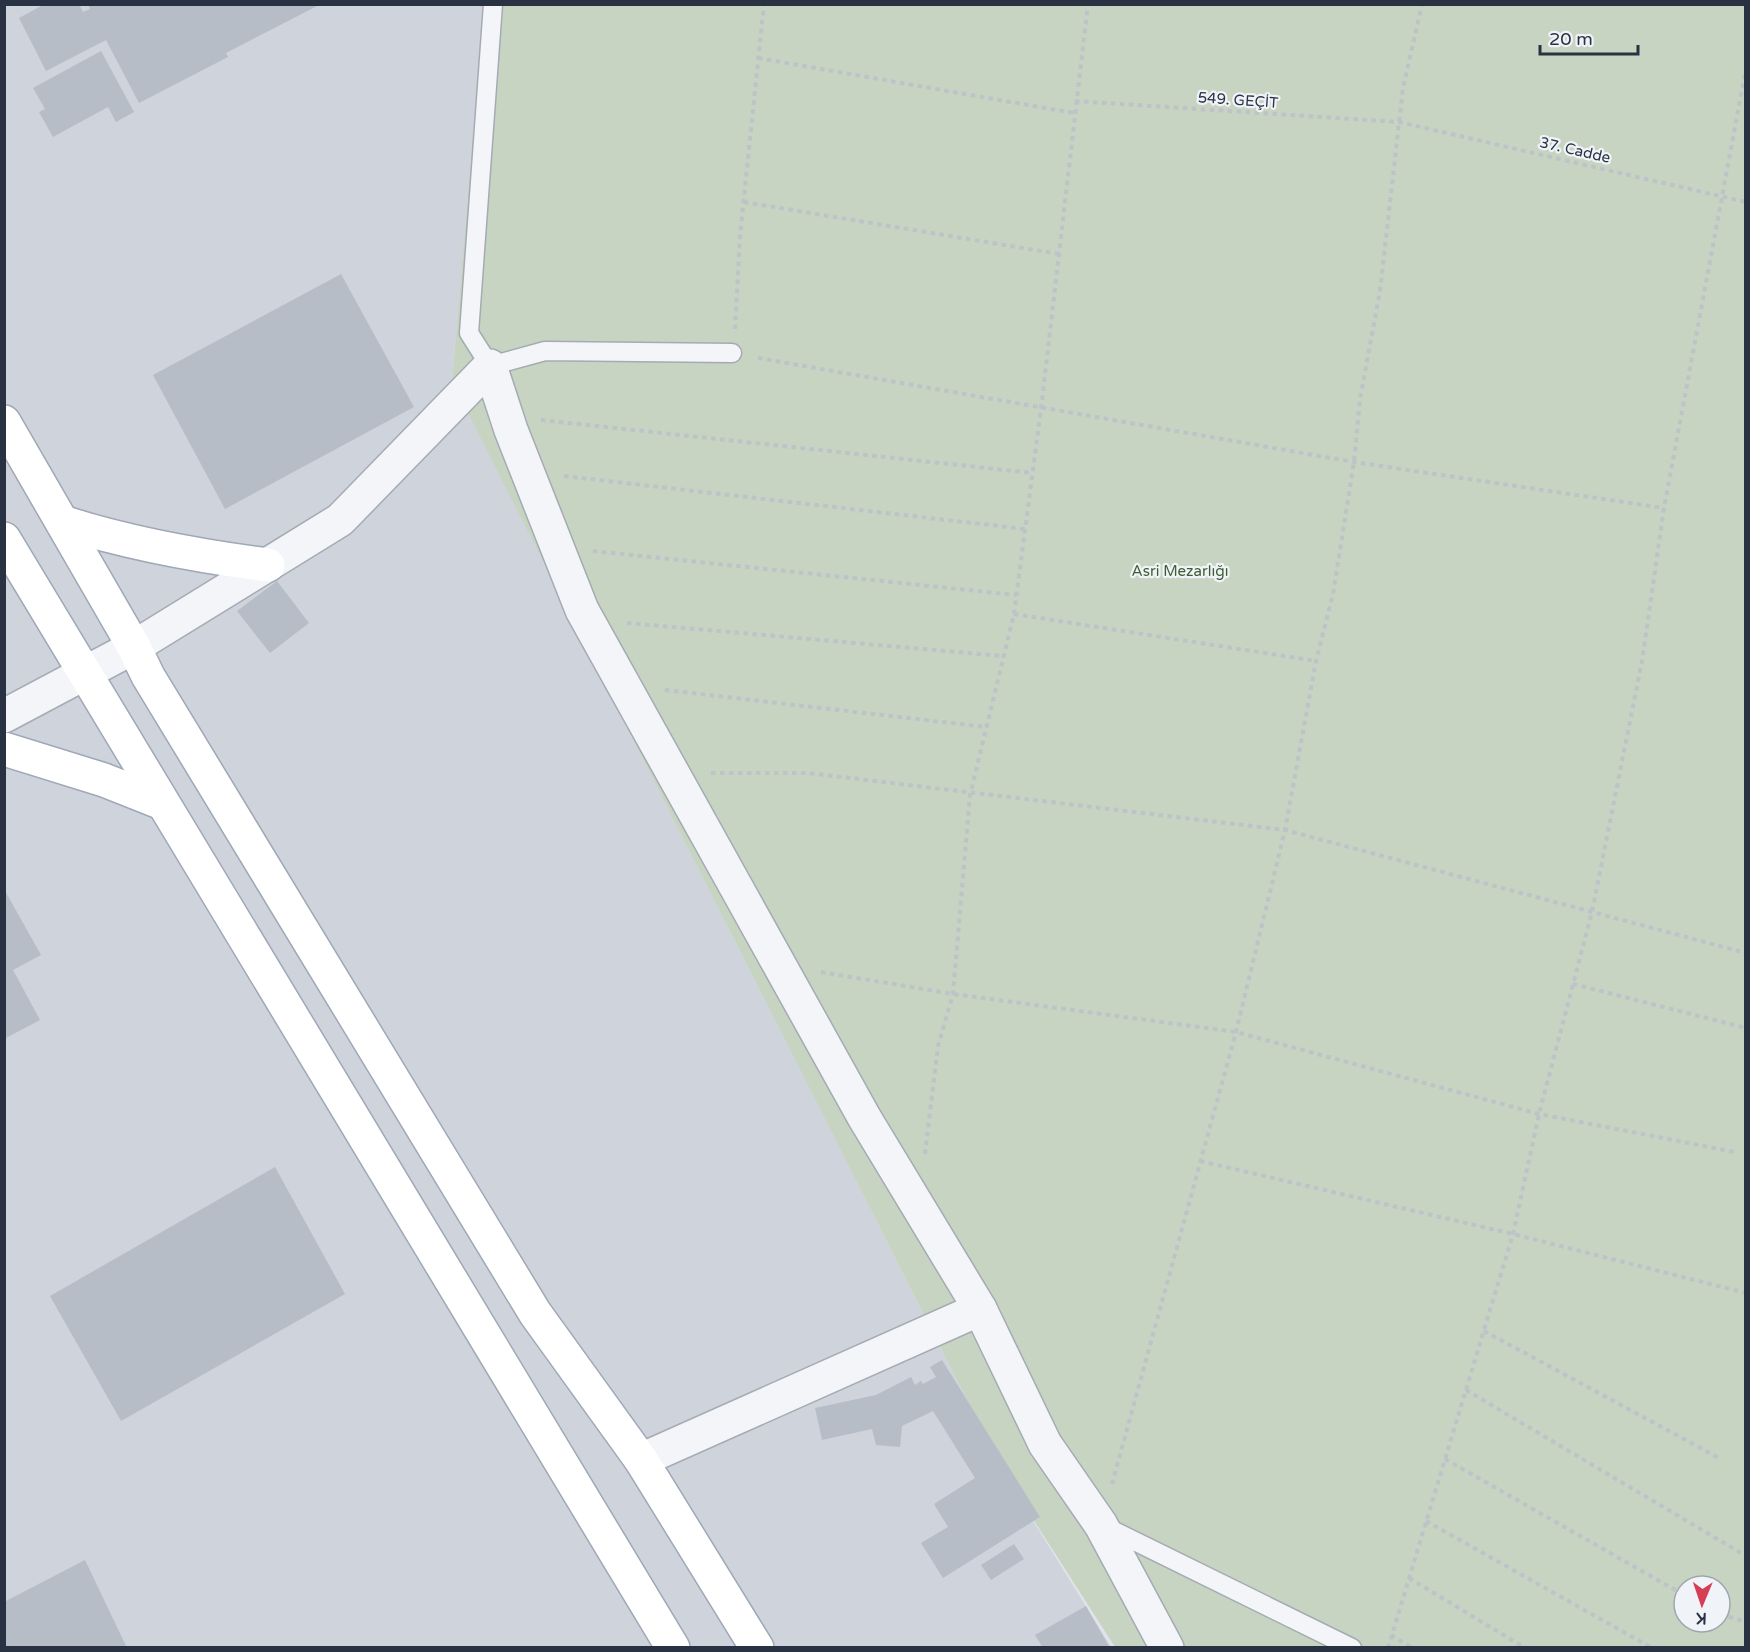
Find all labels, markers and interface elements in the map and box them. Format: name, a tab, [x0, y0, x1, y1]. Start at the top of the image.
scale bar	[1540, 18, 1638, 56]
text: 20 m	[1549, 28, 1593, 50]
street label: 549. GEÇİT	[1197, 88, 1279, 112]
street label: 37. Cadde	[1538, 133, 1612, 167]
park label: Asri Mezarlığı	[1132, 562, 1228, 580]
north arrow	[1672, 1574, 1732, 1634]
text: K	[1696, 1608, 1707, 1628]

